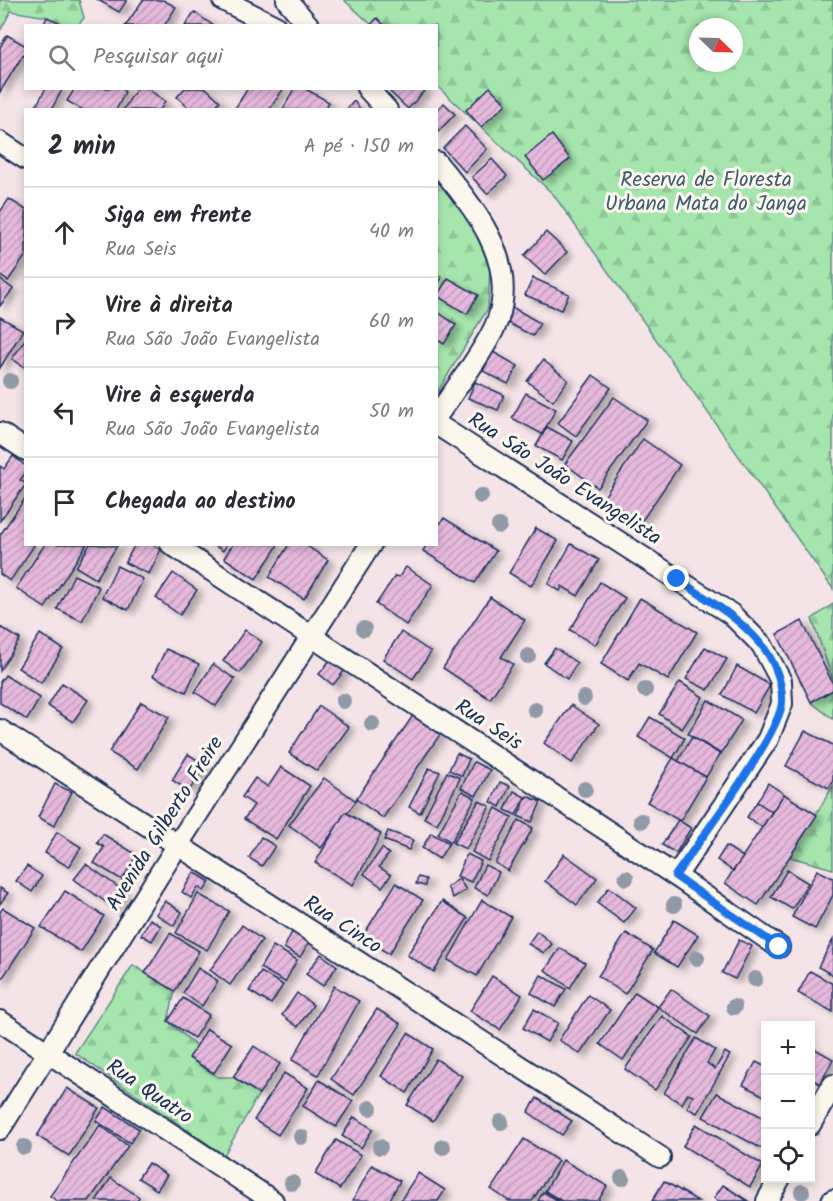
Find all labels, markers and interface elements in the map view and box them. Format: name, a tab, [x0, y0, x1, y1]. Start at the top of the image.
north arrow	[689, 18, 743, 72]
search box	[24, 24, 438, 90]
text: Pesquisar aqui	[93, 40, 223, 75]
icon: search	[45, 41, 78, 74]
text: 2 min	[48, 126, 116, 168]
text: A pé · 150 m	[304, 131, 414, 163]
park label: Reserva de Floresta Urbana Mata do Janga	[605, 164, 807, 221]
text: Siga em frente	[105, 199, 251, 234]
icon: ahead	[48, 216, 81, 249]
text: 40 m	[369, 216, 414, 248]
text: Rua Seis	[105, 234, 177, 266]
text: Vire à direita	[105, 289, 233, 324]
icon: right	[48, 306, 81, 339]
text: 60 m	[369, 306, 414, 338]
text: Rua São João Evangelista	[105, 324, 320, 356]
text: Vire à esquerda	[105, 379, 254, 414]
icon: left	[48, 396, 81, 429]
text: 50 m	[369, 396, 414, 428]
street label: Rua São João Evangelista	[461, 404, 668, 555]
text: Rua São João Evangelista	[105, 414, 320, 446]
text: Chegada ao destino	[105, 485, 296, 520]
icon: arrive	[48, 486, 81, 519]
route end	[663, 565, 689, 591]
street label: Rua Seis	[448, 691, 529, 760]
street label: Avenida Gilberto Freire	[98, 729, 233, 918]
street label: Rua Cinco	[296, 887, 388, 963]
route start	[765, 933, 791, 959]
map controls	[761, 1021, 815, 1183]
button: +	[761, 1021, 815, 1075]
street label: Rua Quatro	[99, 1051, 199, 1134]
button: −	[761, 1075, 815, 1129]
button: locate	[761, 1129, 815, 1183]

